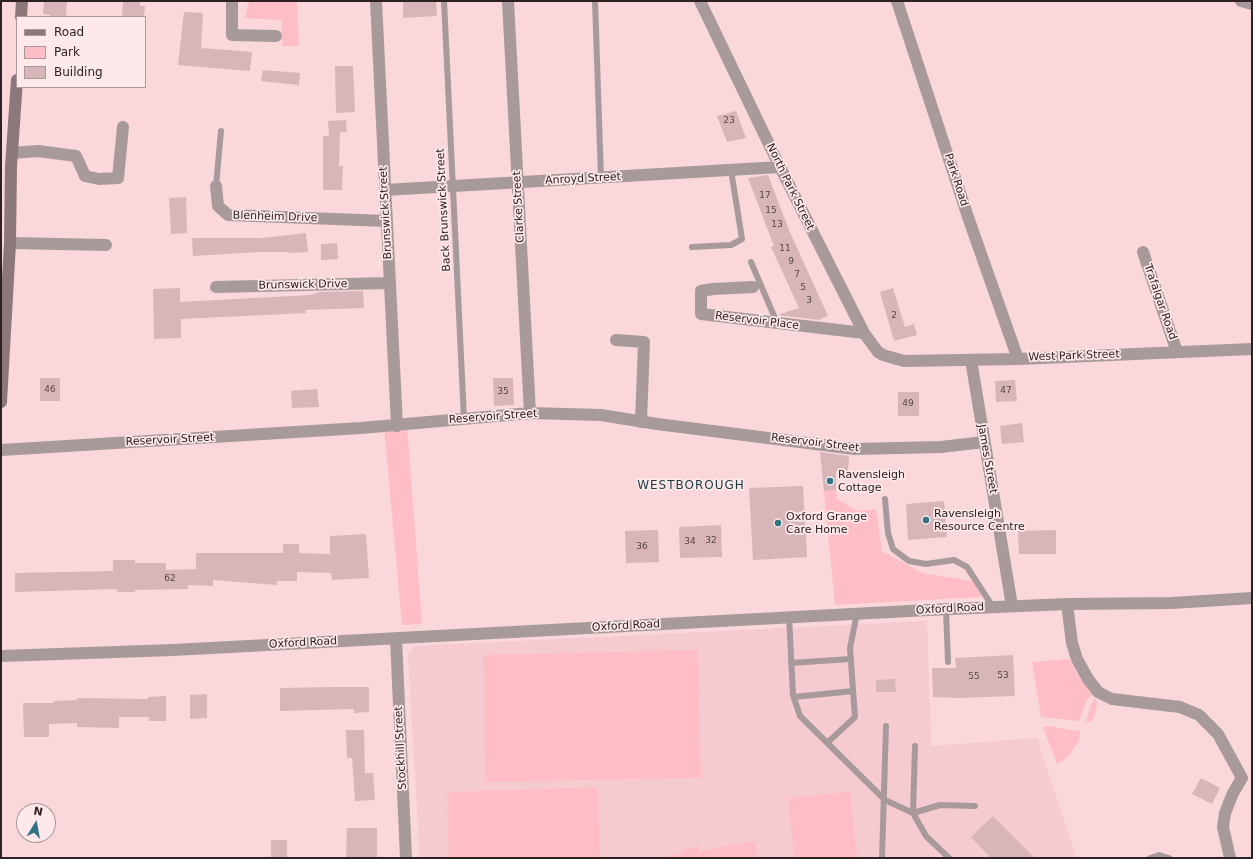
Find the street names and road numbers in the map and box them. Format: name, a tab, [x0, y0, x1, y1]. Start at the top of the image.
street label: North Park Street	[763, 141, 817, 233]
street label: Back Brunswick Street	[434, 148, 454, 272]
street label: Park Road	[941, 152, 971, 208]
street label: Brunswick Street	[377, 166, 395, 260]
street label: Anroyd Street	[545, 170, 621, 188]
street label: Clarke Street	[511, 171, 527, 243]
street label: Blenheim Drive	[232, 209, 318, 225]
street label: Trafalgar Road	[1141, 262, 1179, 342]
street label: Brunswick Drive	[258, 278, 348, 292]
street label: Reservoir Place	[714, 309, 800, 333]
street label: West Park Street	[1028, 348, 1120, 364]
street label: Reservoir Street	[448, 407, 538, 427]
street label: James Street	[974, 423, 1000, 495]
street label: Reservoir Street	[125, 431, 215, 449]
street label: Reservoir Street	[770, 431, 860, 455]
street label: Oxford Road	[916, 601, 984, 617]
street label: Oxford Road	[592, 618, 660, 634]
street label: Oxford Road	[269, 635, 337, 651]
street label: Stockhill Street	[392, 706, 410, 790]

